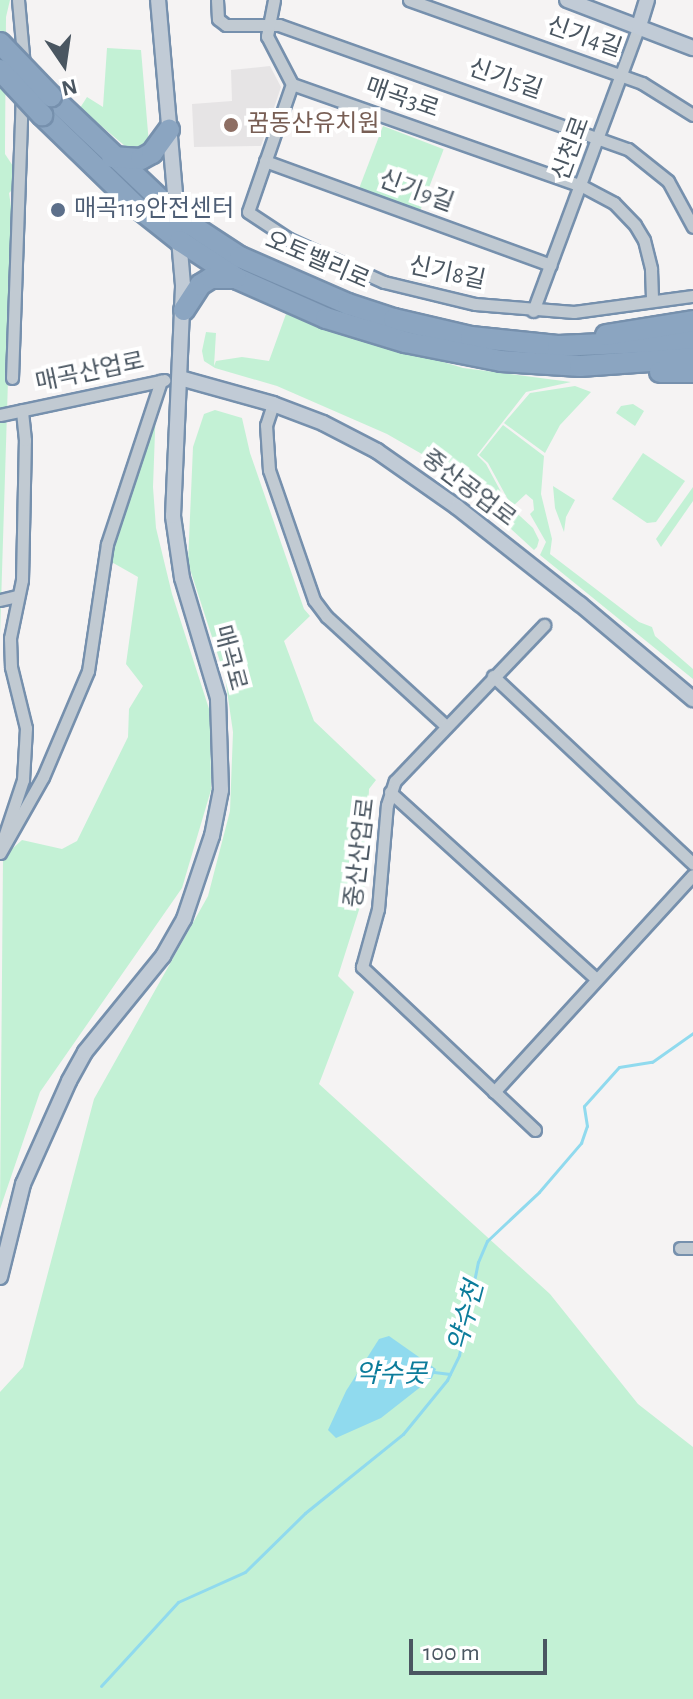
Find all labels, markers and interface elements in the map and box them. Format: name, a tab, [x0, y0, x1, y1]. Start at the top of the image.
street label: 신기4길	[543, 12, 625, 64]
north arrow	[24, 24, 104, 104]
street label: 신기5길	[464, 54, 546, 106]
street label: 매곡3로	[361, 73, 443, 125]
text: N	[59, 75, 79, 100]
place label: 꿈동산유치원	[247, 111, 379, 139]
street label: 신천로	[547, 113, 597, 185]
marker: 꿈동산유치원	[222, 116, 240, 134]
street label: 신기9길	[375, 165, 457, 219]
place label: 매곡119안전센터	[74, 196, 234, 224]
marker: 매곡119안전센터	[49, 201, 67, 219]
street label: 오토밸리로	[261, 226, 373, 296]
street label: 신기8길	[406, 252, 488, 296]
street label: 매곡산업로	[33, 347, 147, 399]
street label: 중산공업로	[415, 444, 521, 534]
street label: 매곡로	[207, 622, 251, 694]
street label: 중산산업로	[340, 796, 382, 910]
water label: 약수천	[443, 1278, 491, 1356]
water label: 약수못	[355, 1359, 427, 1391]
scale bar	[413, 1623, 551, 1673]
text: 100 m	[423, 1641, 480, 1665]

